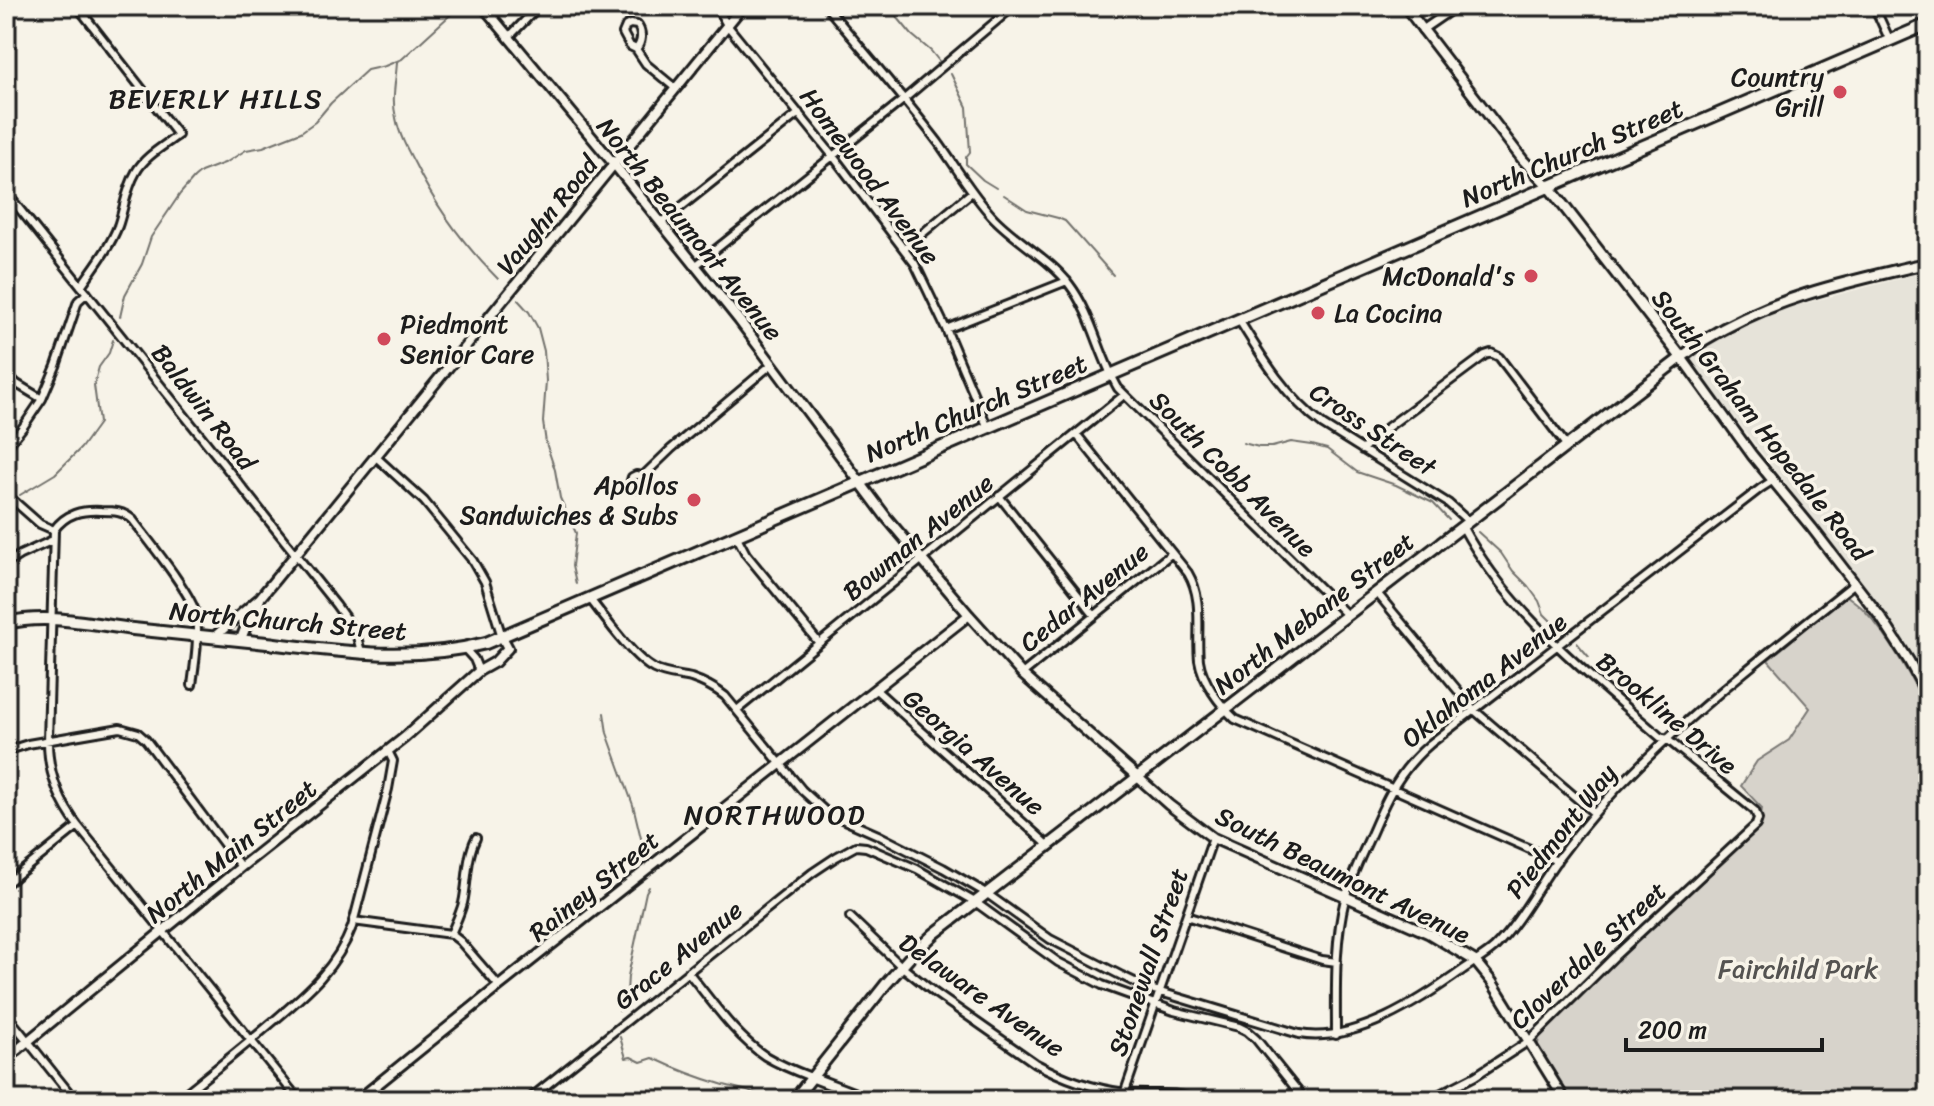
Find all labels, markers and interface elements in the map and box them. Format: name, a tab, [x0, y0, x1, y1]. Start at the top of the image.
place label: Country Grill	[1731, 54, 1825, 130]
district label: BEVERLY HILLS	[108, 74, 324, 123]
street label: Homewood Avenue	[787, 77, 953, 275]
marker: Country Grill	[1831, 83, 1849, 101]
street label: North Church Street	[1454, 85, 1690, 221]
street label: North Beaumont Avenue	[585, 106, 795, 352]
street label: Vaughn Road	[484, 143, 612, 285]
place label: McDonald's	[1382, 253, 1515, 299]
marker: McDonald's	[1522, 267, 1540, 285]
street label: South Graham Hopedale Road	[1639, 278, 1884, 573]
place label: La Cocina	[1334, 290, 1442, 336]
place label: Piedmont Senior Care	[400, 301, 534, 377]
marker: La Cocina	[1309, 304, 1327, 322]
marker: Piedmont Senior Care	[375, 330, 393, 348]
street label: Baldwin Road	[139, 333, 270, 483]
street label: North Church Street	[858, 340, 1094, 476]
street label: Cross Street	[1300, 369, 1447, 489]
street label: South Cobb Avenue	[1138, 379, 1328, 569]
street label: Bowman Avenue	[832, 461, 1004, 613]
place label: Apollos Sandwiches & Subs	[459, 462, 679, 538]
marker: Apollos Sandwiches & Subs	[685, 491, 703, 509]
street label: North Mebane Street	[1203, 519, 1425, 707]
street label: Cedar Avenue	[1009, 530, 1159, 664]
street label: North Church Street	[168, 588, 408, 654]
street label: Oklahoma Avenue	[1391, 600, 1578, 760]
street label: Brookline Drive	[1586, 639, 1749, 787]
street label: Georgia Avenue	[892, 676, 1056, 828]
street label: Piedmont Way	[1493, 753, 1629, 909]
street label: North Main Street	[135, 767, 327, 935]
district label: NORTHWOOD	[684, 790, 866, 839]
street label: South Beaumont Avenue	[1207, 793, 1479, 957]
street label: Rainey Street	[518, 818, 670, 954]
street label: Stonewall Street	[1094, 862, 1202, 1062]
street label: Cloverdale Street	[1498, 869, 1678, 1041]
street label: Grace Avenue	[603, 888, 753, 1022]
street label: Delaware Avenue	[889, 920, 1075, 1070]
park label: Fairchild Park	[1718, 946, 1878, 992]
scale bar	[1626, 1002, 1822, 1052]
text: 200 m	[1638, 1009, 1707, 1051]

